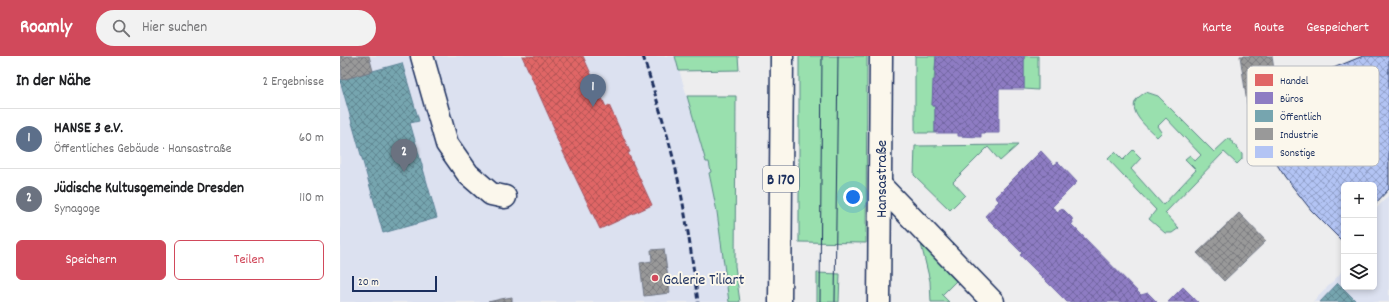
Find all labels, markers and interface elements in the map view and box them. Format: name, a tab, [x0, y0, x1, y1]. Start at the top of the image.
search box	[96, 10, 376, 46]
text: Roamly	[20, 15, 72, 42]
icon: search	[110, 17, 132, 39]
text: Hier suchen	[142, 17, 207, 39]
text: Karte	[1202, 18, 1232, 38]
text: Route	[1254, 18, 1284, 38]
text: Gespeichert	[1306, 18, 1369, 38]
legend	[1247, 66, 1379, 166]
text: In der Nähe	[16, 70, 91, 94]
text: 2 Ergebnisse	[263, 73, 324, 92]
pin: 1	[580, 74, 606, 107]
text: Handel	[1280, 74, 1309, 90]
text: Büros	[1280, 92, 1304, 108]
text: Öffentlich	[1280, 110, 1322, 126]
text: HANSE 3 e.V.	[54, 118, 123, 140]
text: Industrie	[1280, 128, 1318, 144]
text: 1	[28, 129, 30, 148]
text: 60 m	[299, 129, 324, 148]
pin: 2	[391, 139, 417, 172]
text: Öffentliches Gebäude · Hansastraße	[54, 140, 231, 159]
street label: Hansastraße	[871, 140, 894, 218]
text: Sonstige	[1280, 146, 1315, 162]
road number: B 170	[763, 166, 799, 192]
text: Jüdische Kultusgemeinde Dresden	[54, 178, 244, 200]
map controls	[1341, 182, 1377, 290]
button: +	[1341, 182, 1377, 218]
your location	[843, 187, 863, 207]
text: 2	[26, 189, 32, 208]
text: 110 m	[299, 189, 324, 208]
text: Synagoge	[54, 200, 100, 219]
button: −	[1341, 218, 1377, 254]
button: Speichern	[16, 240, 166, 280]
button: Teilen	[174, 240, 324, 280]
button: layers	[1341, 254, 1377, 290]
place label: Galerie Tiliart	[663, 269, 745, 292]
marker: Galerie Tiliart	[650, 273, 660, 283]
scale bar	[352, 274, 437, 293]
text: 20 m	[358, 275, 379, 291]

